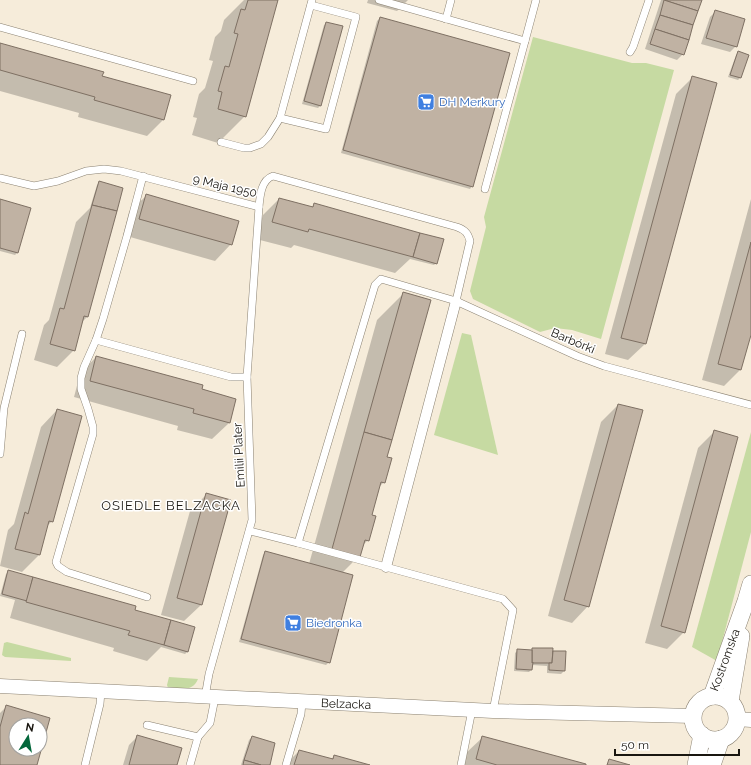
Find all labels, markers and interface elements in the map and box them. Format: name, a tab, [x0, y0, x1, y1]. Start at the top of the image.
supermarket icon: DH Merkury	[416, 92, 436, 112]
place label: DH Merkury	[439, 95, 506, 109]
street label: 9 Maja 1950	[192, 172, 258, 200]
street label: Barbórki	[549, 325, 597, 357]
street label: Emilii Plater	[230, 421, 248, 488]
district label: OSIEDLE BELZACKA	[101, 498, 241, 513]
supermarket icon: Biedronka	[283, 613, 303, 633]
place label: Biedronka	[306, 616, 362, 630]
street label: Kostromska	[707, 627, 743, 693]
street label: Belzacka	[321, 696, 371, 712]
north arrow	[8, 717, 48, 757]
text: N	[24, 720, 35, 735]
scale bar	[615, 731, 739, 757]
text: 50 m	[621, 738, 649, 752]

